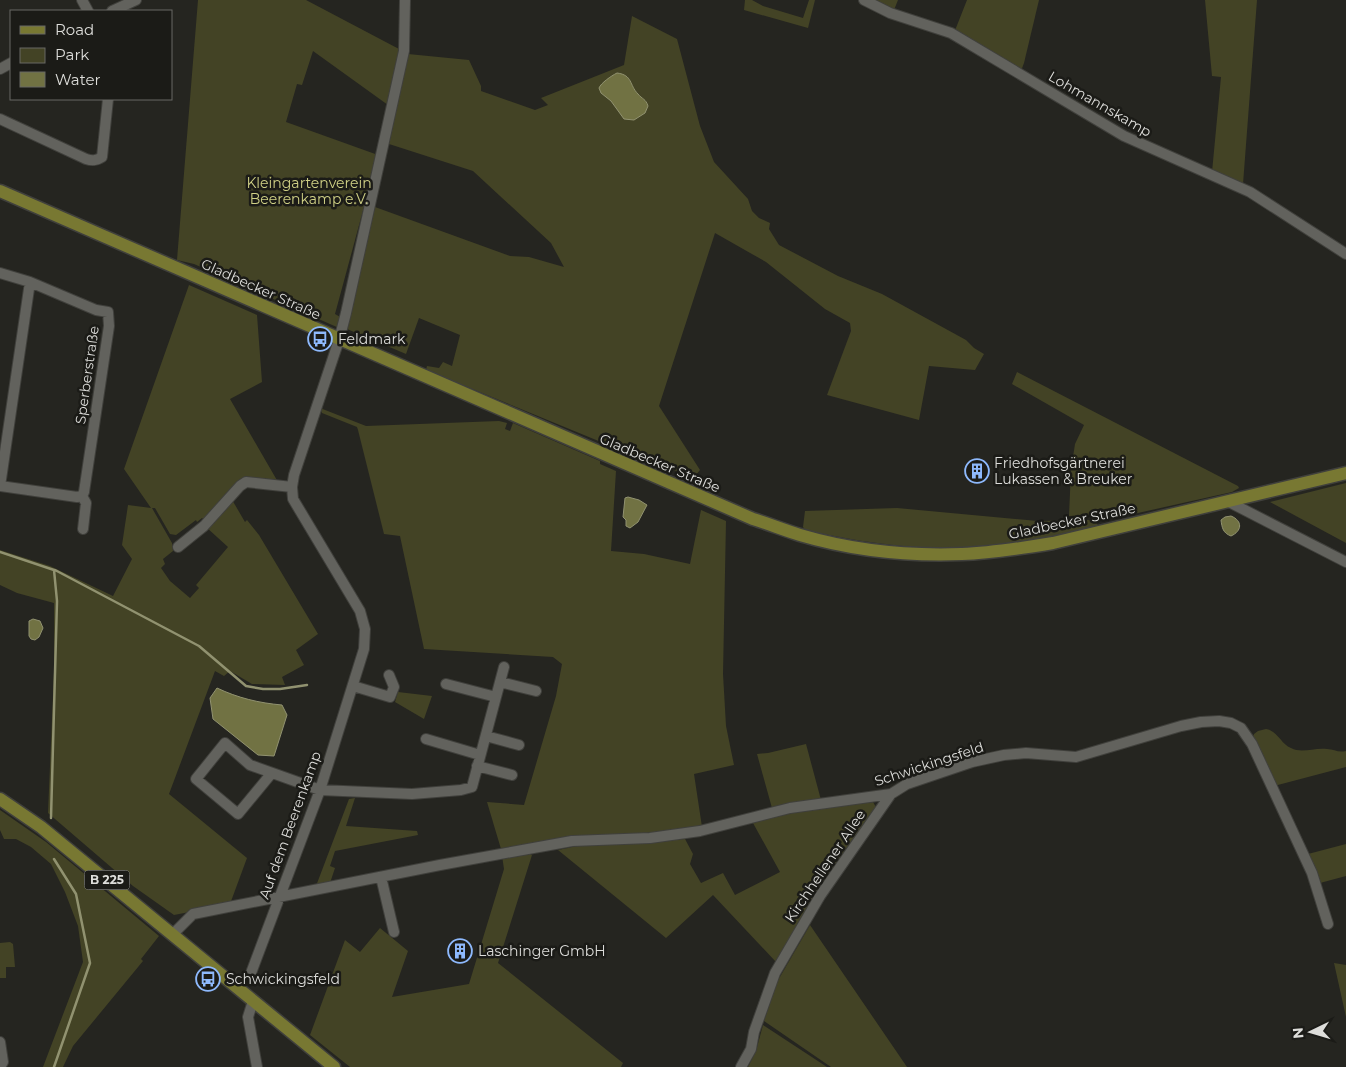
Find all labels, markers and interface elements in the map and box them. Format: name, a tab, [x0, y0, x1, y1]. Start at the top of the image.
legend	[10, 10, 172, 100]
text: Road	[55, 20, 94, 39]
text: Park	[55, 45, 89, 64]
street label: Lohmannskamp	[1045, 67, 1155, 141]
text: Water	[55, 70, 101, 89]
park label: Kleingartenverein Beerenkamp e.V.	[246, 174, 372, 208]
street label: Gladbecker Straße	[198, 254, 324, 324]
street label: Sperberstraße	[71, 325, 103, 425]
bus stop icon: Feldmark	[307, 326, 333, 352]
place label: Feldmark	[338, 330, 406, 348]
street label: Gladbecker Straße	[597, 429, 723, 497]
place label: Friedhofsgärtnerei Lukassen & Breuker	[994, 454, 1133, 488]
building icon: Friedhofsgärtnerei Lukassen & Breuker	[964, 458, 990, 484]
street label: Gladbecker Straße	[1007, 499, 1137, 543]
street label: Schwickingsfeld	[872, 738, 986, 790]
street label: Auf dem Beerenkamp	[255, 749, 325, 901]
street label: Kirchhellener Allee	[781, 806, 869, 926]
road number: B 225	[84, 870, 130, 890]
building icon: Laschinger GmbH	[447, 938, 473, 964]
place label: Laschinger GmbH	[478, 942, 606, 960]
bus stop icon: Schwickingsfeld	[195, 966, 221, 992]
place label: Schwickingsfeld	[226, 970, 340, 988]
north arrow	[1286, 1007, 1336, 1057]
text: N	[1289, 1027, 1308, 1040]

